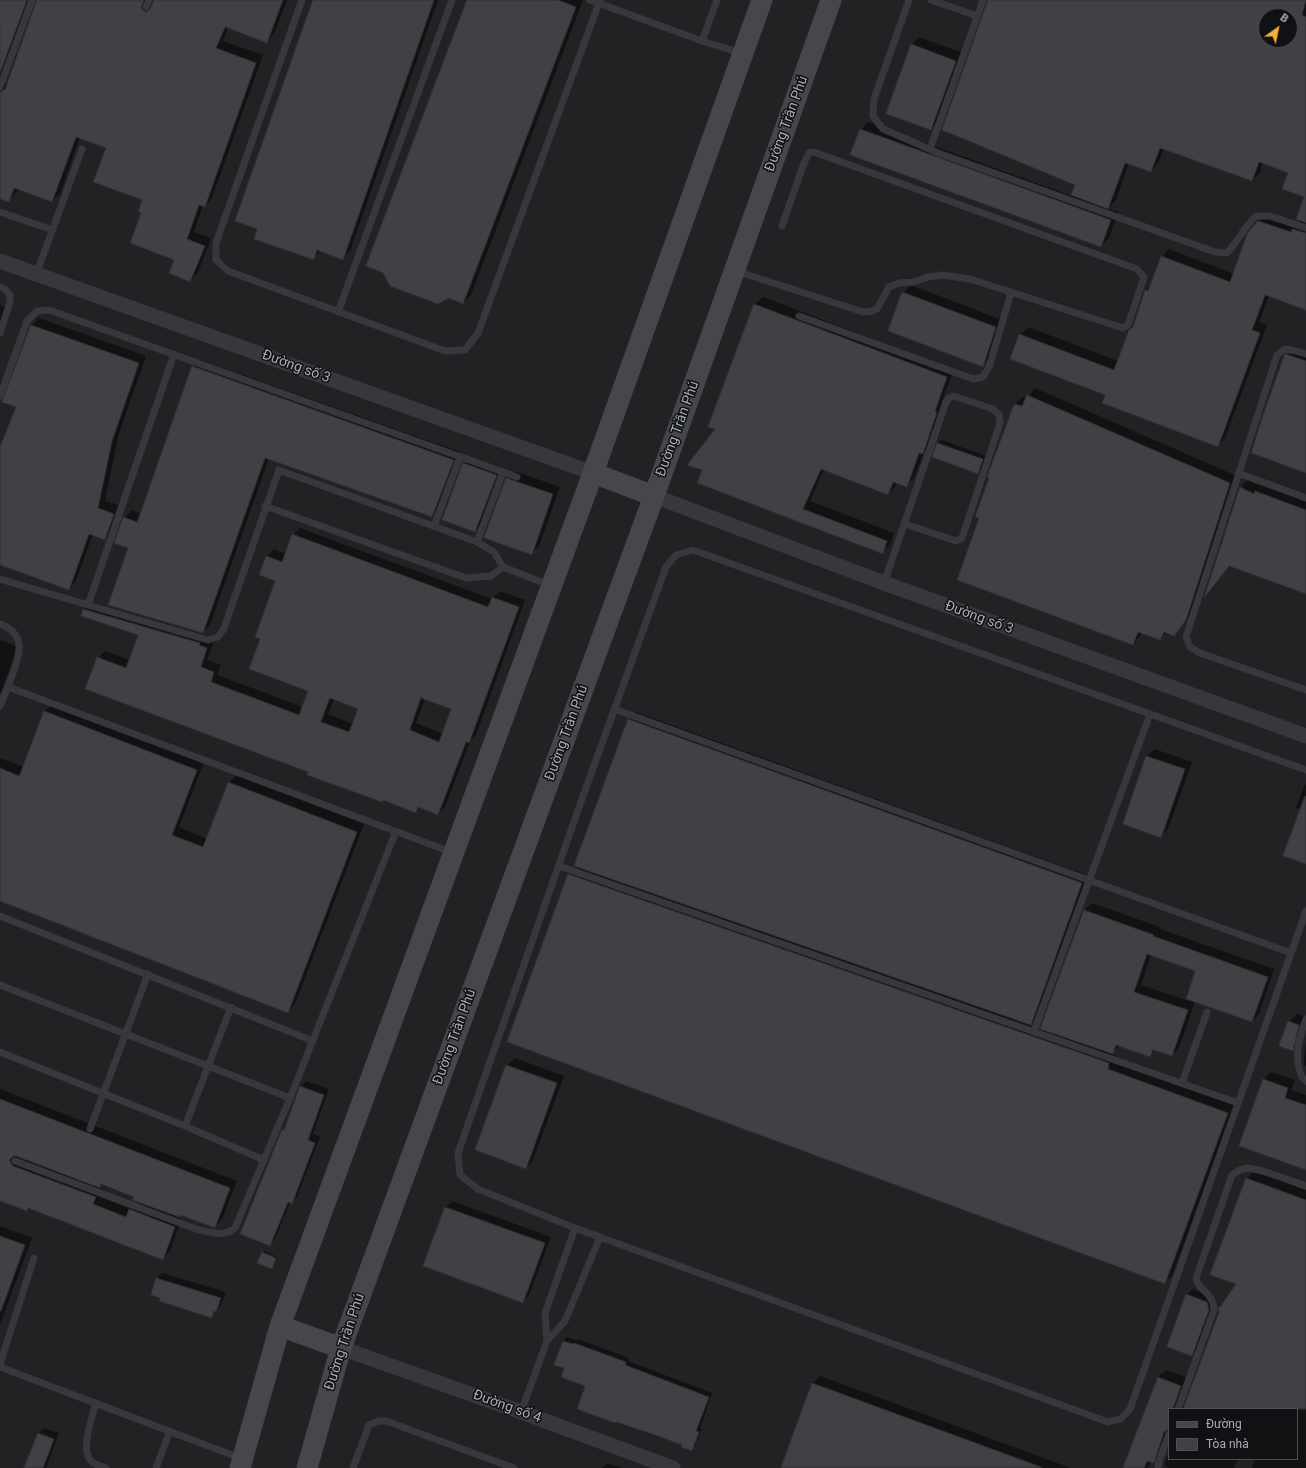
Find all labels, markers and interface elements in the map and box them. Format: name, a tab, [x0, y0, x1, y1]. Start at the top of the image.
north arrow	[1258, 8, 1298, 48]
text: B	[1278, 11, 1291, 26]
street label: Đường Trần Phú	[762, 74, 812, 174]
street label: Đường số 3	[259, 347, 333, 387]
street label: Đường Trần Phú	[653, 379, 703, 479]
street label: Đường số 3	[942, 598, 1016, 638]
street label: Đường Trần Phú	[542, 683, 592, 783]
street label: Đường Trần Phú	[430, 987, 480, 1087]
street label: Đường Trần Phú	[321, 1292, 369, 1392]
street label: Đường số 4	[470, 1387, 544, 1427]
legend	[1168, 1408, 1298, 1460]
text: Đường	[1206, 1417, 1242, 1431]
text: Tòa nhà	[1206, 1437, 1249, 1451]

